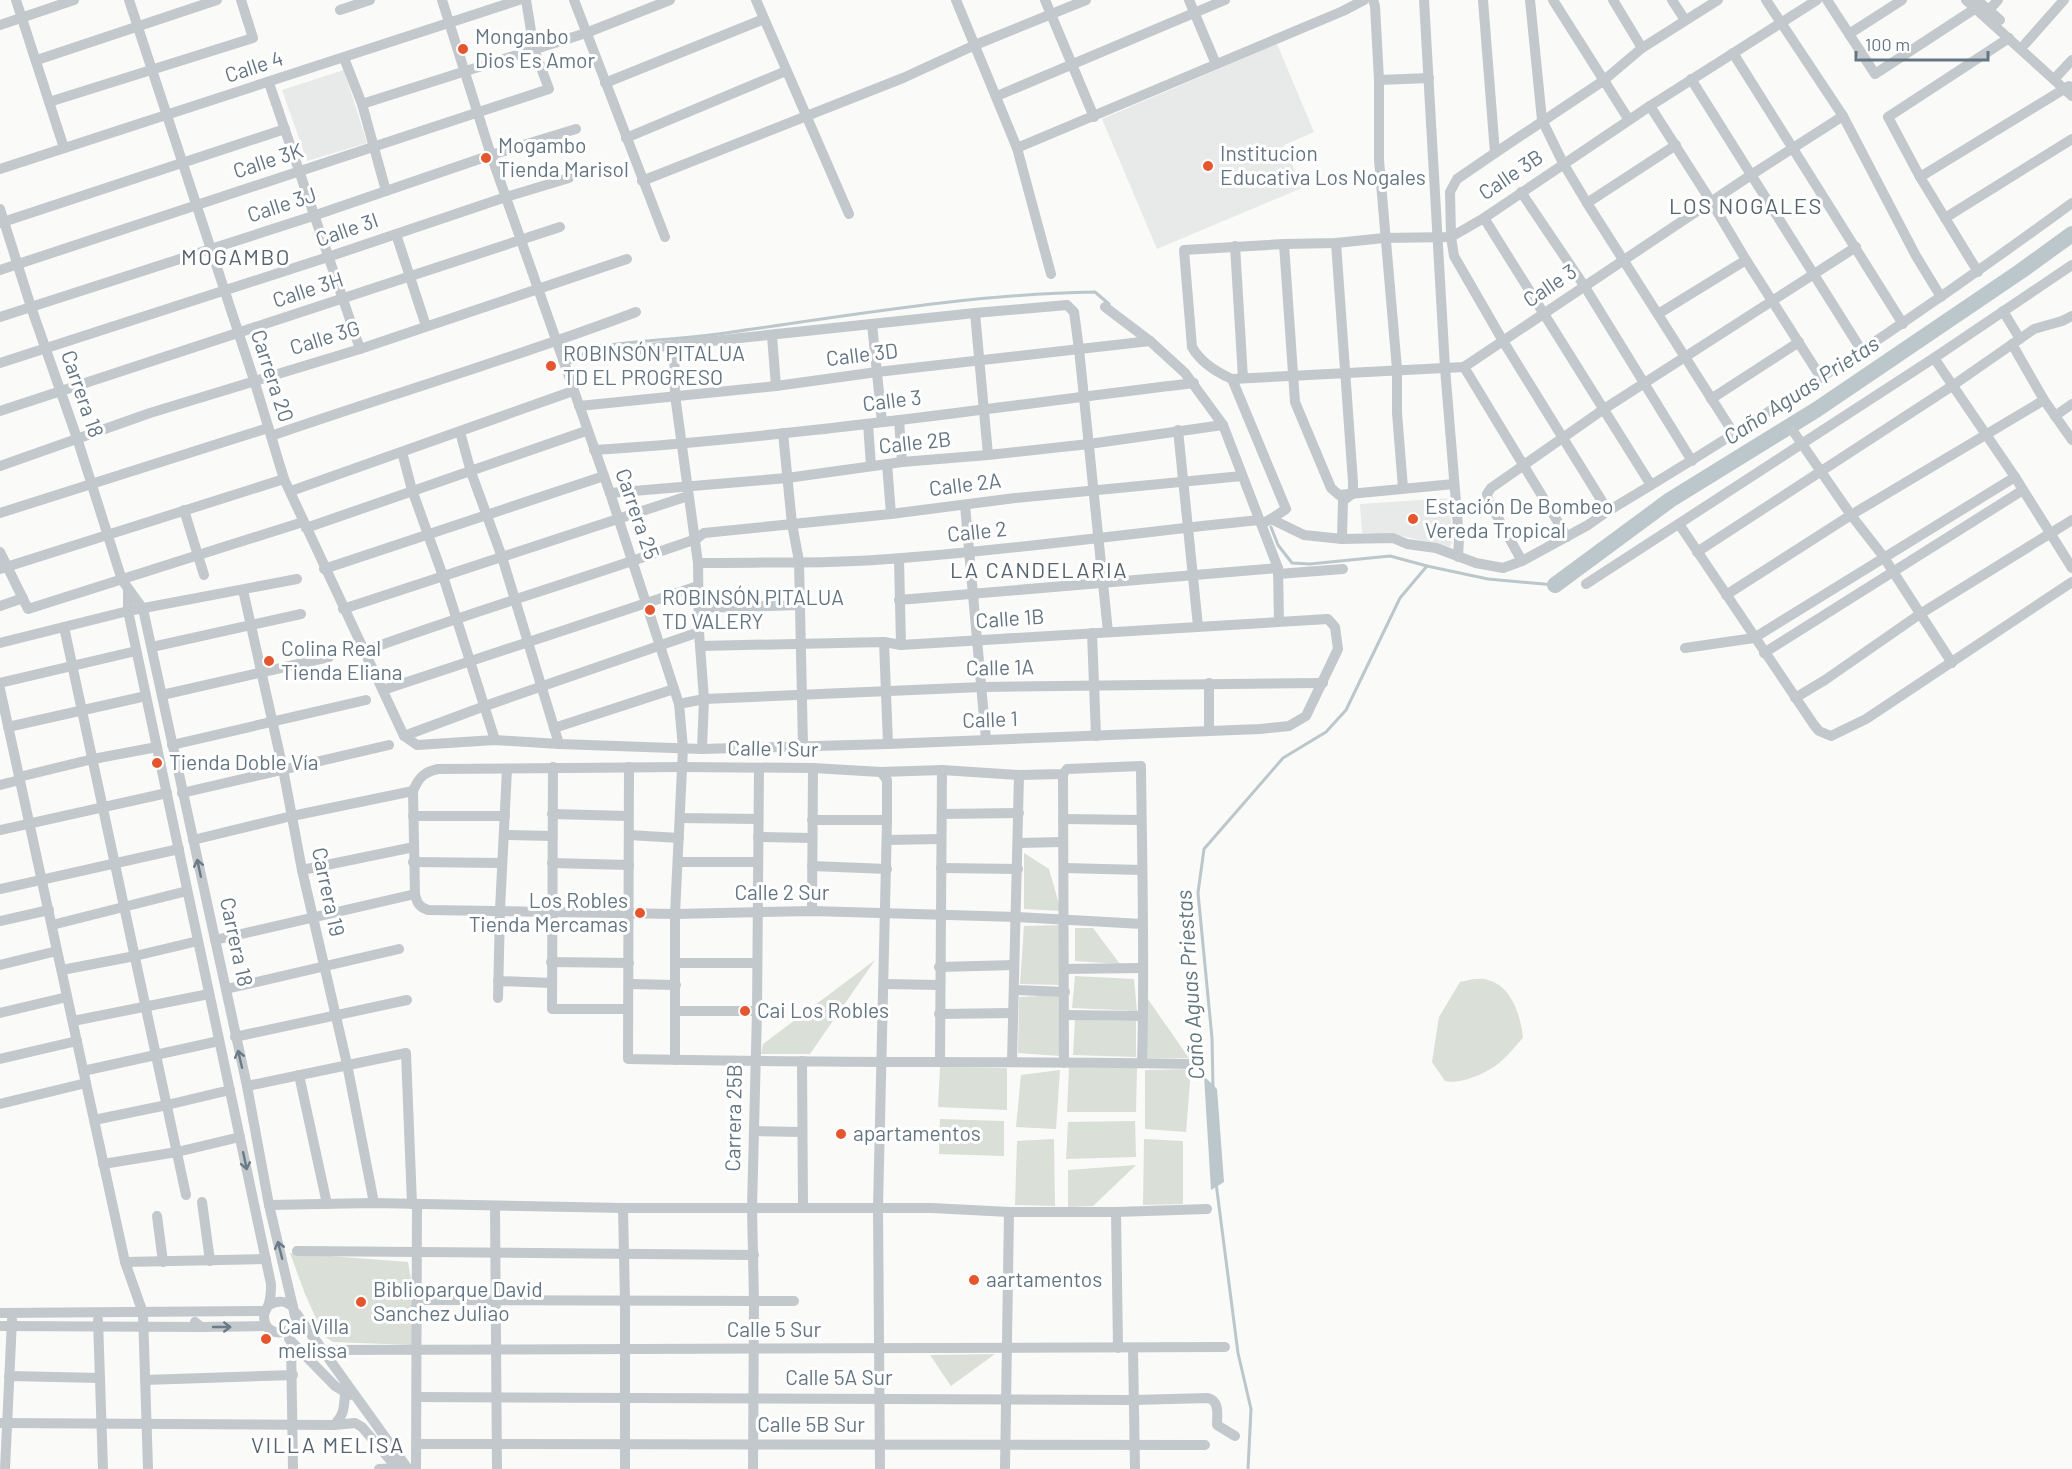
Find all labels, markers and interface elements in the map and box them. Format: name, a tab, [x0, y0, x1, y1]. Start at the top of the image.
place label: Monganbo Dios Es Amor	[475, 23, 595, 72]
scale bar	[1856, 24, 1988, 62]
text: 100 m	[1865, 33, 1910, 55]
marker: Monganbo Dios Es Amor	[456, 42, 470, 56]
street label: Calle 4	[221, 44, 286, 87]
place label: Mogambo Tienda Marisol	[498, 132, 629, 181]
street label: Calle 3K	[229, 137, 306, 183]
place label: Institucion Educativa Los Nogales	[1220, 140, 1426, 189]
street label: Calle 3B	[1473, 143, 1547, 204]
marker: Mogambo Tienda Marisol	[479, 151, 493, 165]
marker: Institucion Educativa Los Nogales	[1201, 159, 1215, 173]
street label: Calle 3J	[244, 181, 319, 226]
district label: LOS NOGALES	[1669, 192, 1823, 218]
street label: Calle 3I	[312, 206, 381, 251]
district label: MOGAMBO	[181, 243, 291, 269]
street label: Calle 3	[1518, 258, 1581, 312]
street label: Calle 3H	[269, 265, 346, 312]
street label: Calle 3G	[286, 314, 363, 359]
street label: Carrera 20	[247, 326, 300, 425]
water label: Caño Aguas Prietas	[1718, 329, 1883, 449]
street label: Calle 3D	[824, 337, 899, 370]
place label: ROBINSÓN PITALUA TD EL PROGRESO	[563, 340, 745, 389]
street label: Carrera 18	[57, 347, 110, 440]
marker: ROBINSÓN PITALUA TD EL PROGRESO	[544, 359, 558, 373]
street label: Calle 3	[861, 383, 923, 416]
street label: Calle 2B	[877, 425, 952, 458]
street label: Carrera 25	[611, 465, 666, 562]
street label: Calle 2A	[927, 467, 1003, 500]
place label: Estación De Bombeo Vereda Tropical	[1425, 493, 1614, 542]
marker: Estación De Bombeo Vereda Tropical	[1406, 512, 1420, 526]
street label: Calle 2	[946, 515, 1008, 546]
district label: LA CANDELARIA	[950, 556, 1128, 582]
place label: ROBINSÓN PITALUA TD VALERY	[662, 584, 844, 633]
marker: ROBINSÓN PITALUA TD VALERY	[643, 603, 657, 617]
street label: Calle 1B	[975, 603, 1045, 632]
place label: Colina Real Tienda Eliana	[281, 635, 402, 684]
street label: Calle 1A	[966, 653, 1035, 680]
marker: Colina Real Tienda Eliana	[262, 654, 276, 668]
street label: Calle 1	[962, 705, 1018, 732]
street label: Calle 1 Sur	[727, 734, 819, 761]
place label: Tienda Doble Vía	[169, 749, 318, 774]
marker: Tienda Doble Vía	[150, 756, 164, 770]
street label: Carrera 19	[308, 845, 351, 939]
one-way arrow	[193, 859, 205, 878]
street label: Calle 2 Sur	[734, 879, 830, 904]
place label: Los Robles Tienda Mercamas	[469, 887, 628, 936]
water label: Caño Aguas Priestas	[1169, 889, 1209, 1081]
street label: Carrera 18	[216, 895, 259, 989]
marker: Los Robles Tienda Mercamas	[633, 906, 647, 920]
place label: Cai Los Robles	[757, 997, 889, 1022]
marker: Cai Los Robles	[738, 1004, 752, 1018]
one-way arrow	[234, 1050, 246, 1069]
street label: Carrera 25B	[719, 1064, 746, 1172]
place label: apartamentos	[853, 1120, 981, 1145]
marker: apartamentos	[834, 1127, 848, 1141]
one-way arrow	[240, 1150, 251, 1170]
one-way arrow	[274, 1240, 286, 1259]
place label: aartamentos	[986, 1266, 1102, 1291]
marker: aartamentos	[967, 1273, 981, 1287]
place label: Biblioparque David Sanchez Juliao	[373, 1276, 543, 1325]
marker: Biblioparque David Sanchez Juliao	[354, 1295, 368, 1309]
place label: Cai Villa melissa	[278, 1313, 349, 1362]
street label: Calle 5 Sur	[727, 1316, 822, 1341]
one-way arrow	[212, 1321, 232, 1333]
marker: Cai Villa melissa	[259, 1332, 273, 1346]
street label: Calle 5A Sur	[785, 1364, 893, 1389]
street label: Calle 5B Sur	[757, 1411, 865, 1436]
district label: VILLA MELISA	[251, 1431, 405, 1457]

